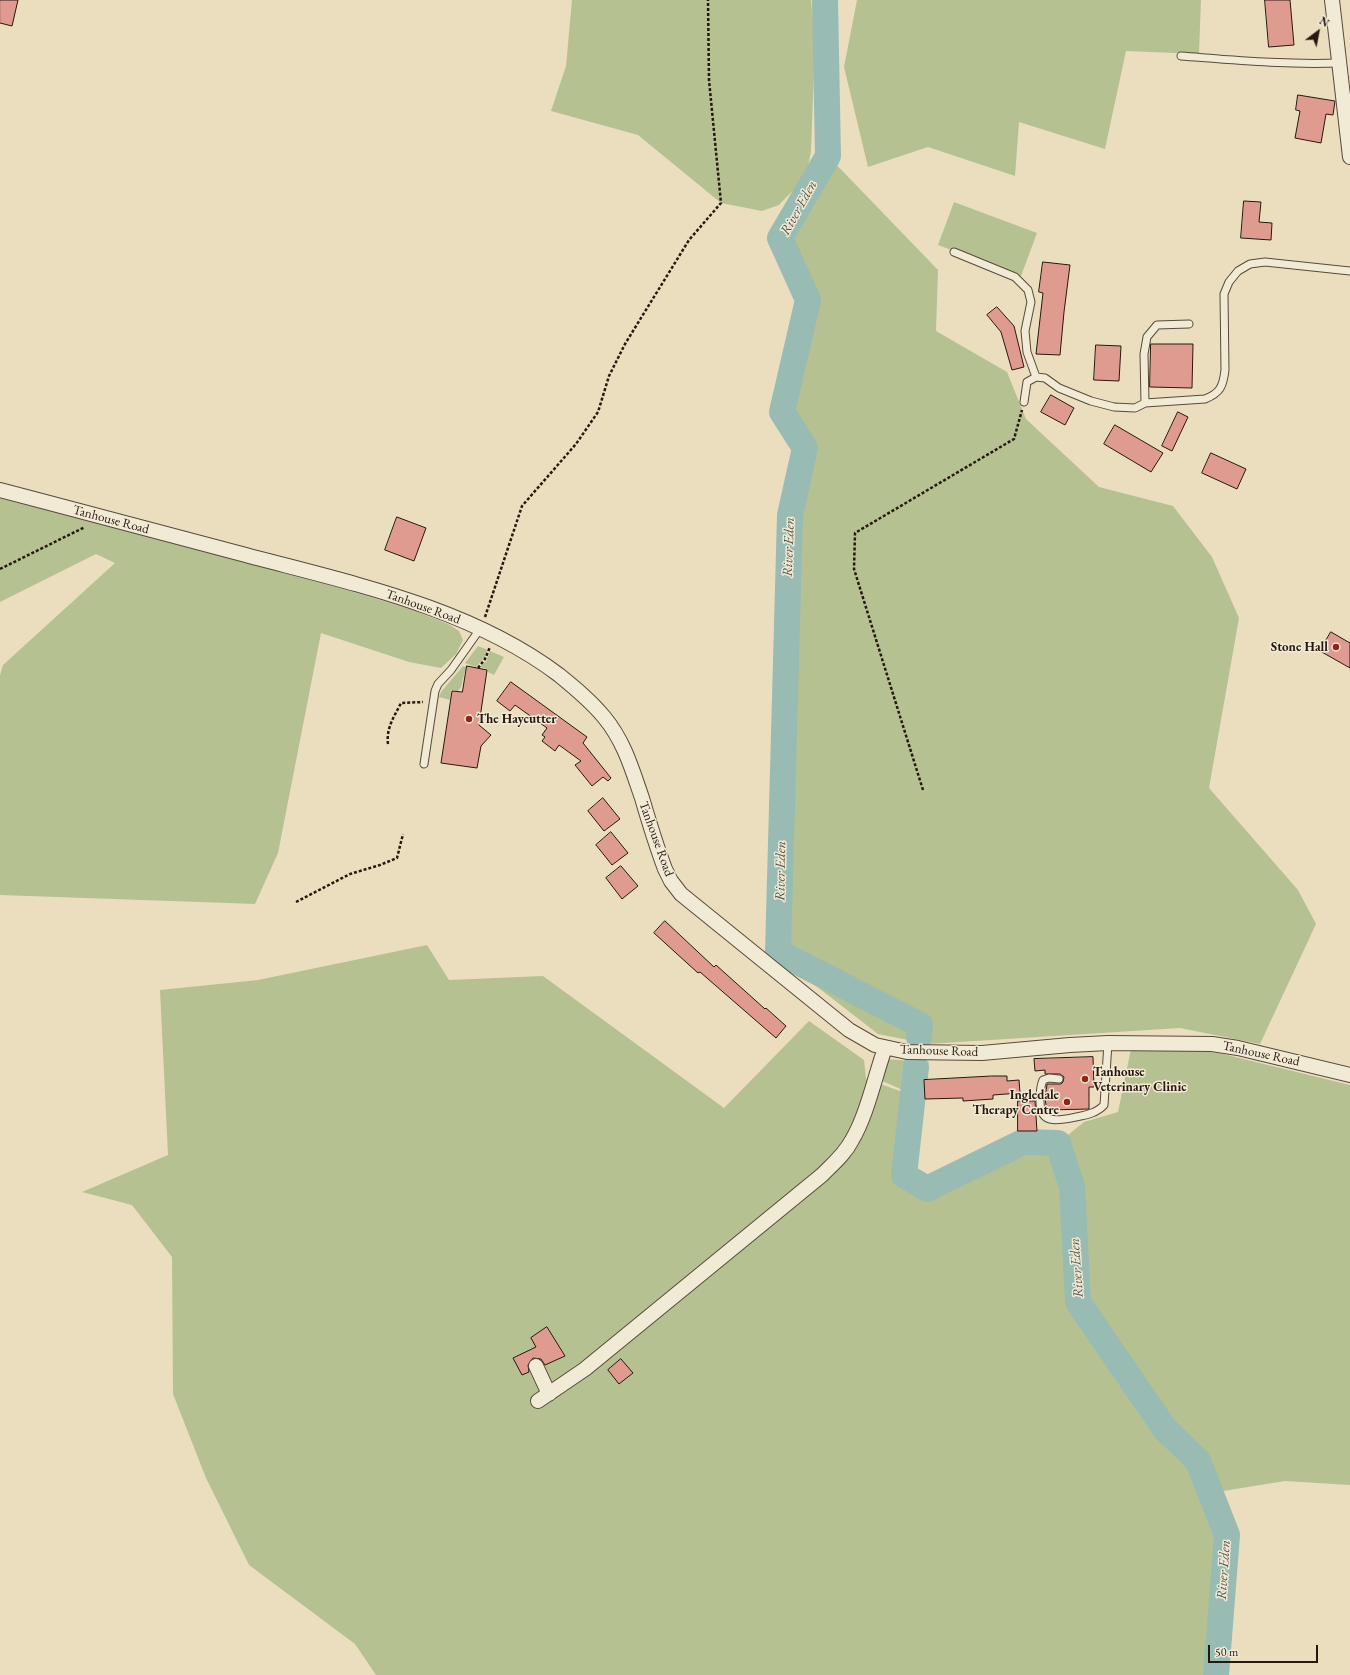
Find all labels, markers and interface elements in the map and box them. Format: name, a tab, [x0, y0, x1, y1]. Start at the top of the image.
north arrow	[1298, 12, 1338, 52]
text: N	[1317, 14, 1332, 30]
water label: River Eden	[777, 178, 821, 238]
street label: Tanhouse Road	[71, 502, 151, 538]
water label: River Eden	[780, 517, 798, 577]
street label: Tanhouse Road	[383, 586, 463, 628]
place label: Stone Hall	[1271, 639, 1328, 655]
marker: Stone Hall	[1331, 642, 1341, 652]
place label: The Haycutter	[477, 711, 557, 727]
marker: The Haycutter	[464, 714, 474, 724]
street label: Tanhouse Road	[635, 799, 677, 879]
water label: River Eden	[772, 841, 790, 901]
street label: Tanhouse Road	[1221, 1038, 1301, 1070]
street label: Tanhouse Road	[900, 1042, 978, 1060]
place label: Tanhouse Veterinary Clinic	[1093, 1064, 1187, 1095]
marker: Tanhouse Veterinary Clinic	[1080, 1074, 1090, 1084]
place label: Ingledale Therapy Centre	[973, 1087, 1059, 1118]
marker: Ingledale Therapy Centre	[1062, 1097, 1072, 1107]
water label: River Eden	[1067, 1238, 1087, 1298]
water label: River Eden	[1214, 1540, 1234, 1600]
scale bar	[1210, 1637, 1320, 1663]
text: 50 m	[1215, 1644, 1238, 1660]

